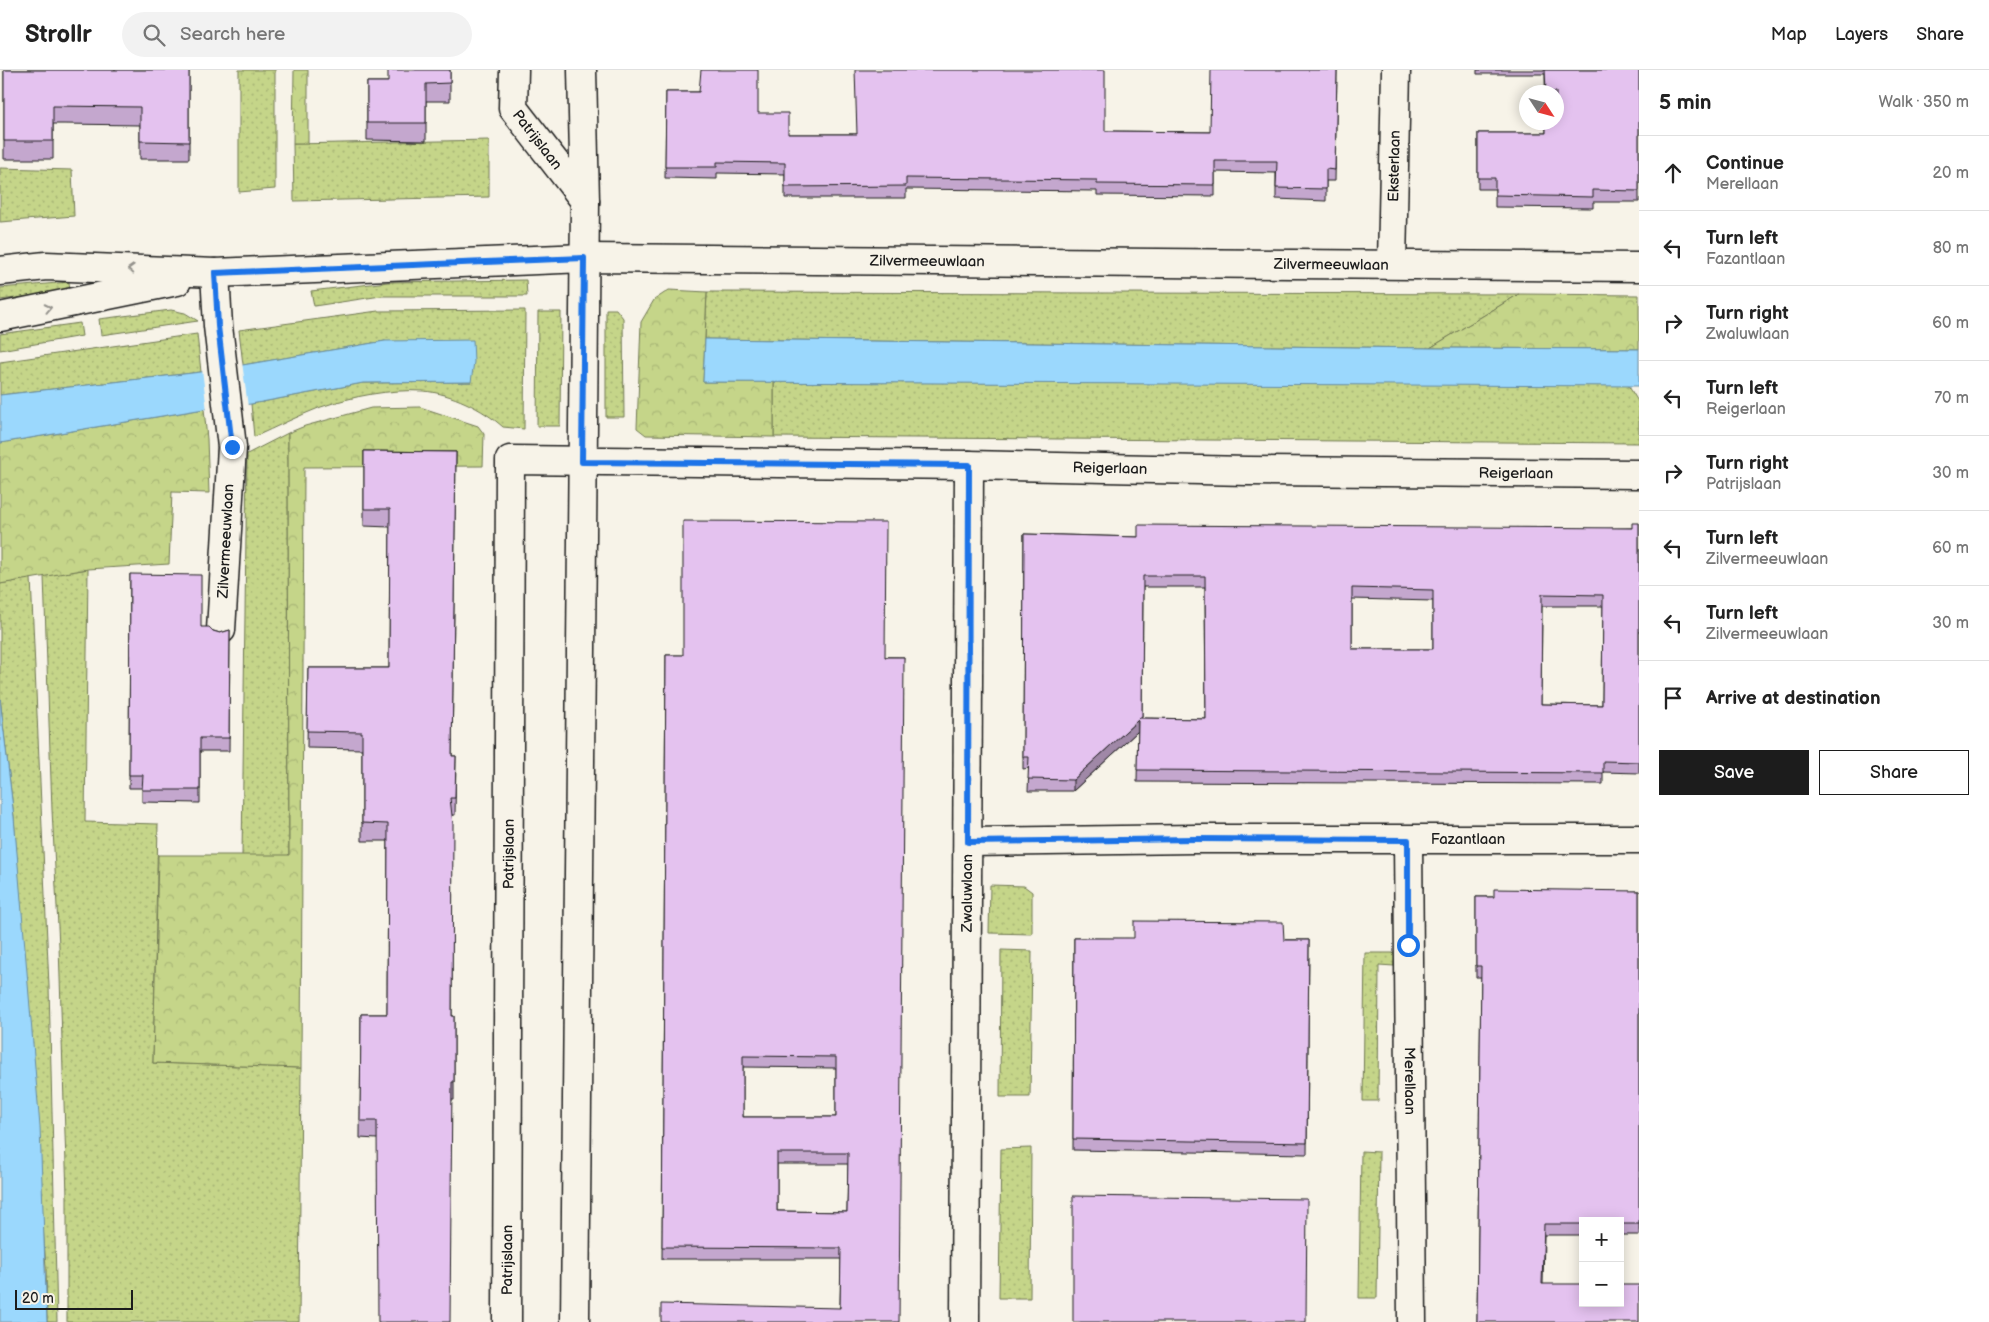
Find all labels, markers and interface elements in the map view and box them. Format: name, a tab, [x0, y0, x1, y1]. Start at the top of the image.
search box	[122, 12, 472, 57]
text: Strollr	[25, 20, 92, 49]
icon: search	[140, 21, 168, 49]
text: Search here	[180, 23, 285, 46]
text: Map	[1771, 24, 1807, 45]
text: Layers	[1835, 24, 1888, 45]
text: Share	[1916, 24, 1964, 45]
north arrow	[1519, 85, 1564, 130]
text: 5 min	[1659, 90, 1712, 115]
text: Walk · 350 m	[1878, 93, 1969, 112]
street label: Patrijslaan	[508, 106, 567, 173]
street label: Eksterlaan	[1384, 130, 1404, 202]
text: Continue	[1706, 152, 1784, 175]
icon: ahead	[1659, 159, 1687, 187]
text: 20 m	[1933, 164, 1969, 183]
text: Merellaan	[1706, 175, 1778, 194]
text: Turn left	[1706, 227, 1778, 250]
icon: left	[1659, 234, 1687, 262]
text: 80 m	[1933, 239, 1969, 258]
text: Fazantlaan	[1706, 250, 1785, 269]
street label: Zilvermeeuwlaan	[869, 251, 985, 271]
street label: Zilvermeeuwlaan	[1273, 254, 1389, 274]
one-way arrow	[127, 264, 135, 275]
text: Turn right	[1706, 302, 1789, 325]
one-way arrow	[43, 303, 52, 314]
icon: right	[1659, 309, 1687, 337]
text: 60 m	[1932, 314, 1969, 333]
text: Zwaluwlaan	[1706, 325, 1789, 344]
text: Turn left	[1706, 377, 1778, 400]
icon: left	[1659, 384, 1687, 412]
text: 70 m	[1934, 389, 1969, 408]
text: Reigerlaan	[1706, 400, 1786, 419]
route end	[221, 436, 244, 459]
text: Turn right	[1706, 452, 1789, 475]
street label: Reigerlaan	[1072, 458, 1148, 478]
icon: right	[1659, 459, 1687, 487]
street label: Reigerlaan	[1478, 463, 1553, 483]
text: 30 m	[1932, 464, 1969, 483]
text: Patrijslaan	[1706, 475, 1781, 494]
street label: Zilvermeeuwlaan	[213, 483, 238, 600]
text: Turn left	[1706, 527, 1778, 550]
icon: left	[1659, 534, 1687, 562]
text: 60 m	[1932, 539, 1969, 558]
text: Zilvermeeuwlaan	[1706, 550, 1828, 569]
text: Turn left	[1706, 602, 1778, 625]
icon: left	[1659, 609, 1687, 637]
text: 30 m	[1932, 614, 1969, 633]
text: Zilvermeeuwlaan	[1706, 625, 1828, 644]
icon: arrive	[1659, 684, 1687, 712]
text: Arrive at destination	[1706, 687, 1881, 710]
button: Save	[1659, 750, 1809, 795]
button: Share	[1819, 750, 1969, 795]
street label: Patrijslaan	[499, 819, 518, 889]
street label: Fazantlaan	[1431, 830, 1505, 849]
street label: Zwaluwlaan	[957, 854, 977, 933]
route start	[1397, 934, 1420, 957]
street label: Merellaan	[1400, 1047, 1420, 1115]
map controls	[1579, 1217, 1624, 1307]
button: +	[1579, 1217, 1624, 1262]
street label: Patrijslaan	[498, 1225, 517, 1295]
button: −	[1579, 1262, 1624, 1307]
scale bar	[15, 1287, 132, 1310]
text: 20 m	[22, 1290, 54, 1307]

